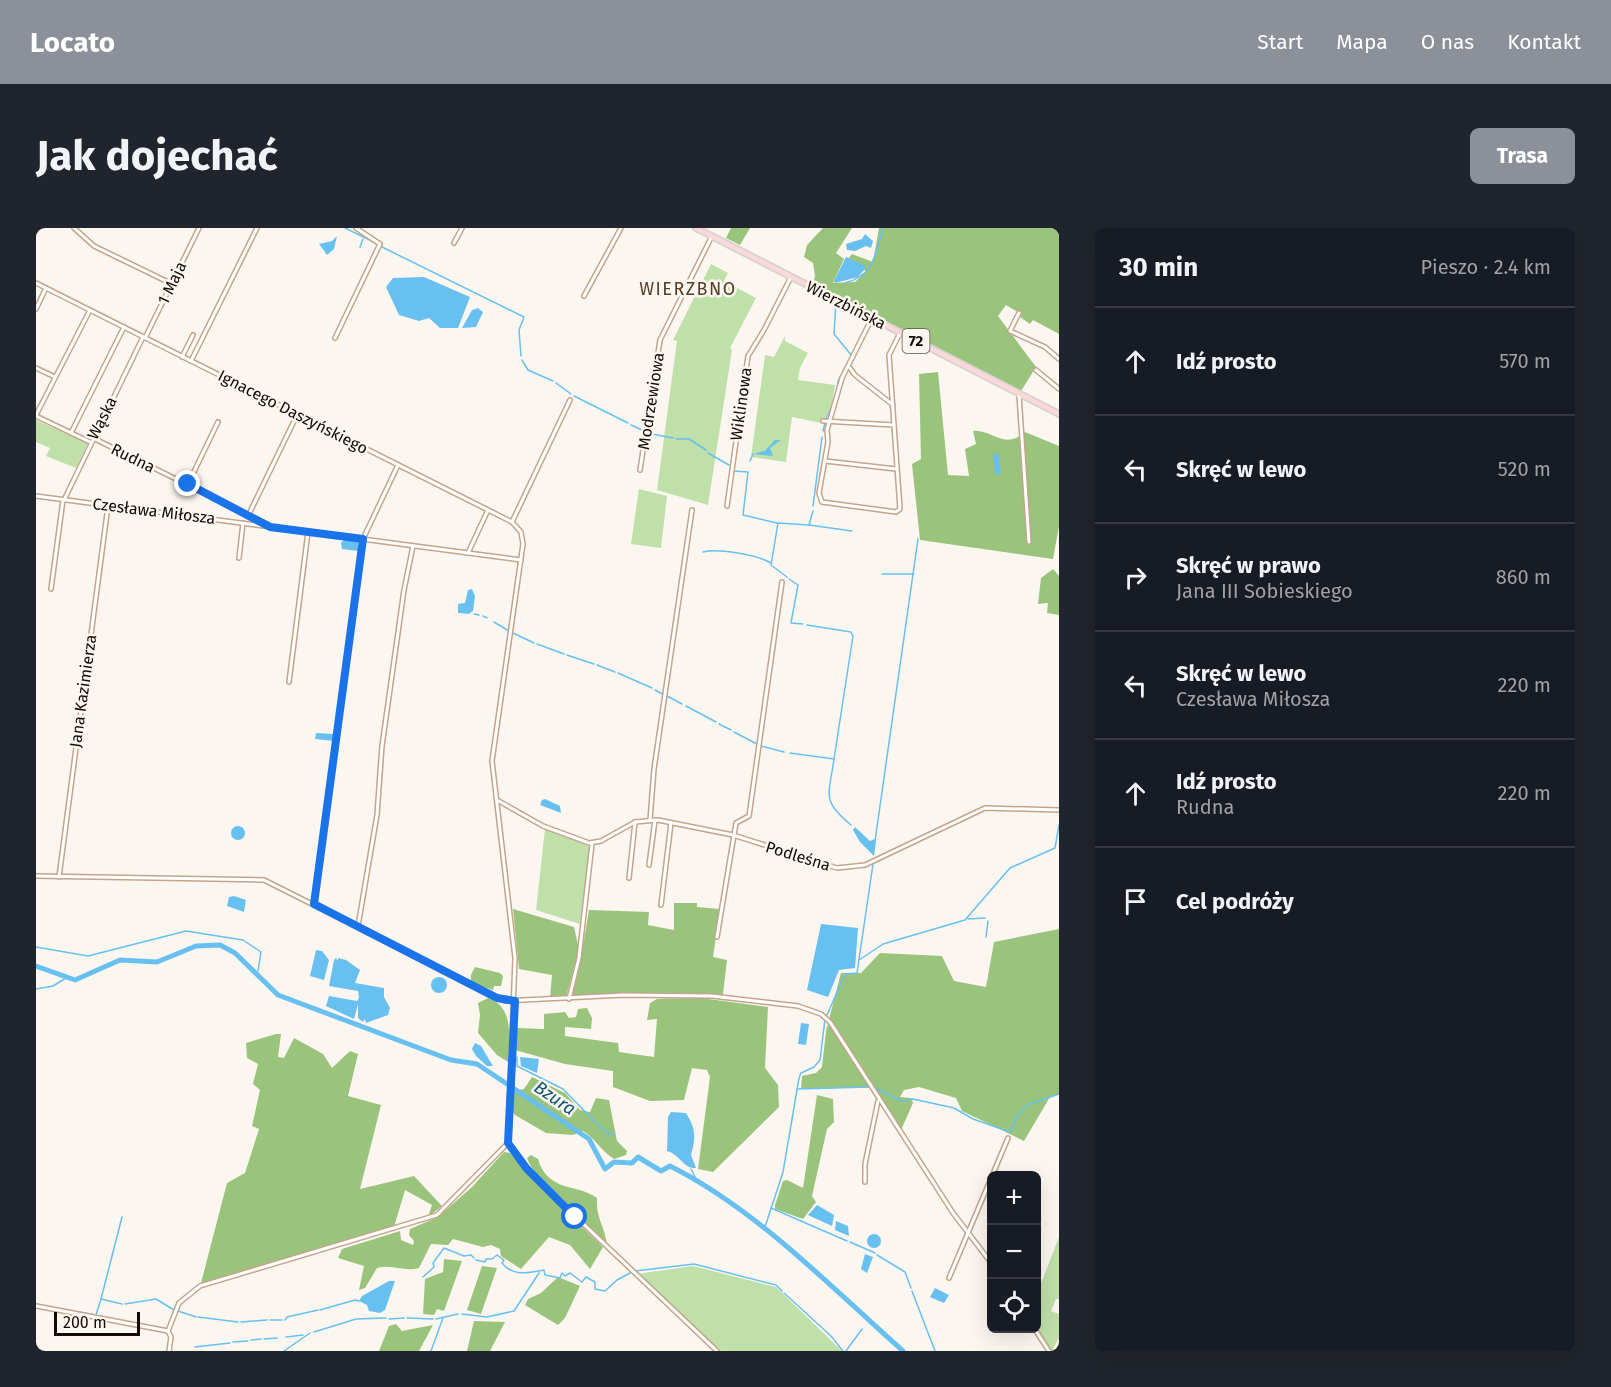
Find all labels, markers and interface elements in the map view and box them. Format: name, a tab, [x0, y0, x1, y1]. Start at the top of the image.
text: Locato	[30, 26, 115, 59]
text: Start	[1257, 29, 1303, 55]
text: Mapa	[1336, 29, 1388, 55]
text: O nas	[1421, 29, 1474, 55]
text: Kontakt	[1507, 29, 1581, 55]
button: Trasa	[1470, 128, 1575, 184]
text: Jak dojechać	[36, 131, 278, 181]
text: 30 min	[1119, 252, 1198, 283]
text: Pieszo · 2.4 km	[1420, 255, 1551, 279]
street label: 1 Maja	[154, 258, 190, 308]
street label: Wierzbińska	[803, 277, 889, 333]
district label: WIERZBNO	[639, 278, 737, 300]
road number: 72	[902, 329, 930, 353]
icon: ahead	[1119, 345, 1152, 378]
text: Idź prosto	[1176, 348, 1277, 375]
text: 570 m	[1499, 349, 1551, 373]
street label: Modrzewiowa	[634, 351, 668, 451]
street label: Ignacego Daszyńskiego	[215, 366, 371, 458]
street label: Wiklinowa	[726, 366, 756, 442]
street label: Wąska	[83, 393, 122, 443]
street label: Rudna	[108, 439, 158, 477]
icon: left	[1119, 453, 1152, 486]
text: Skręć w lewo	[1176, 456, 1306, 483]
text: 520 m	[1498, 457, 1551, 481]
route end	[174, 470, 200, 496]
street label: Czesława Miłosza	[92, 494, 216, 528]
text: Skręć w prawo	[1176, 552, 1321, 579]
icon: right	[1119, 561, 1152, 594]
text: 860 m	[1496, 565, 1551, 589]
text: Jana III Sobieskiego	[1176, 579, 1353, 603]
street label: Jana Kazimierza	[66, 633, 100, 749]
text: Skręć w lewo	[1176, 660, 1306, 687]
icon: left	[1119, 669, 1152, 702]
text: 220 m	[1498, 673, 1551, 697]
text: Czesława Miłosza	[1176, 687, 1330, 711]
text: Idź prosto	[1176, 768, 1277, 795]
icon: ahead	[1119, 777, 1152, 810]
text: 220 m	[1498, 781, 1551, 805]
text: Rudna	[1176, 795, 1234, 819]
street label: Podleśna	[763, 837, 833, 875]
icon: arrive	[1119, 885, 1152, 918]
text: Cel podróży	[1176, 888, 1294, 915]
water label: Bzura	[530, 1076, 580, 1120]
map controls	[987, 1171, 1041, 1333]
button: +	[987, 1171, 1041, 1225]
route start	[561, 1203, 587, 1229]
button: −	[987, 1225, 1041, 1279]
button: locate	[987, 1279, 1041, 1333]
scale bar	[54, 1309, 140, 1336]
text: 200 m	[63, 1313, 107, 1332]

